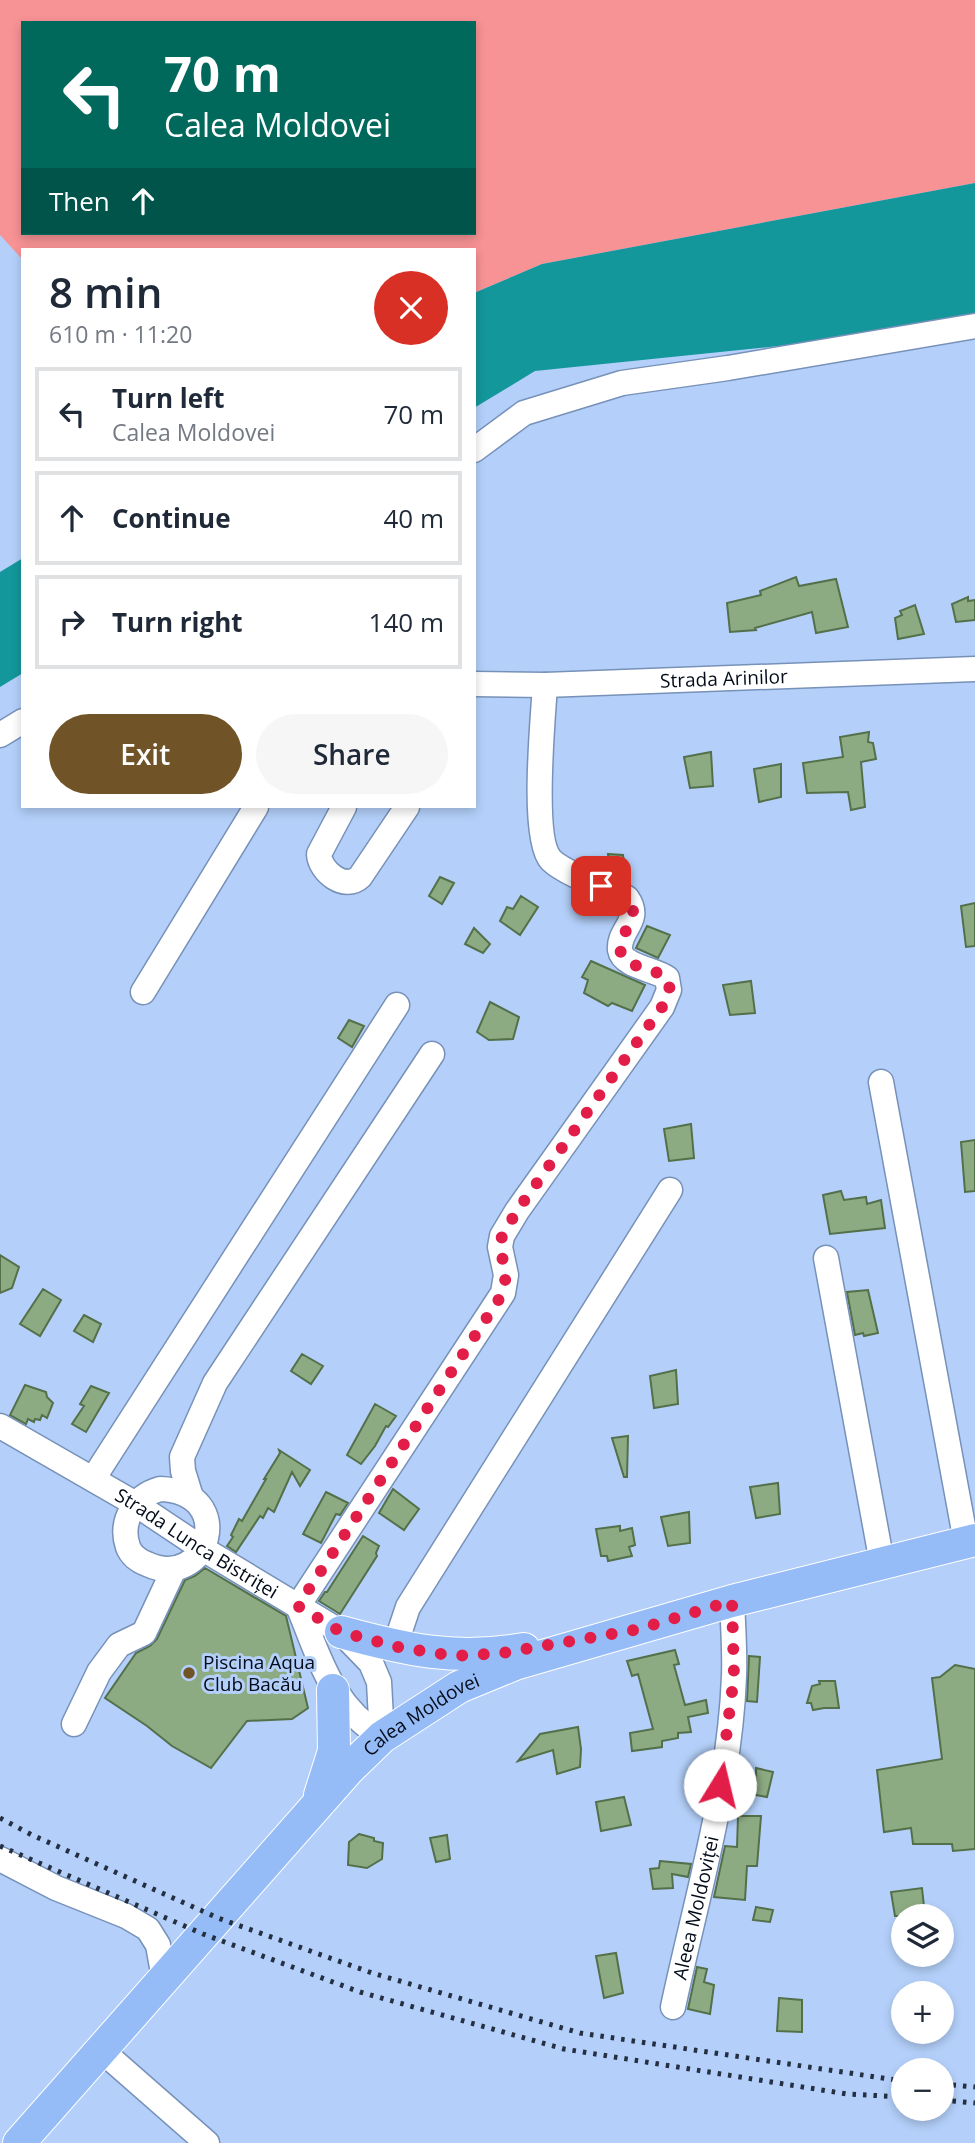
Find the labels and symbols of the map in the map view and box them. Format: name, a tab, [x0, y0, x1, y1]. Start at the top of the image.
street label: Strada Arinilor	[660, 663, 788, 694]
pin	[571, 856, 631, 916]
street label: Strada Lunca Bistriței	[110, 1482, 283, 1604]
place label: Piscina Aqua Club Bacău	[203, 1649, 315, 1697]
marker: Piscina Aqua Club Bacău	[181, 1665, 197, 1681]
street label: Calea Moldovei	[357, 1667, 483, 1762]
position arrow	[683, 1748, 757, 1822]
street label: Aleea Moldoviței	[666, 1833, 725, 1982]

